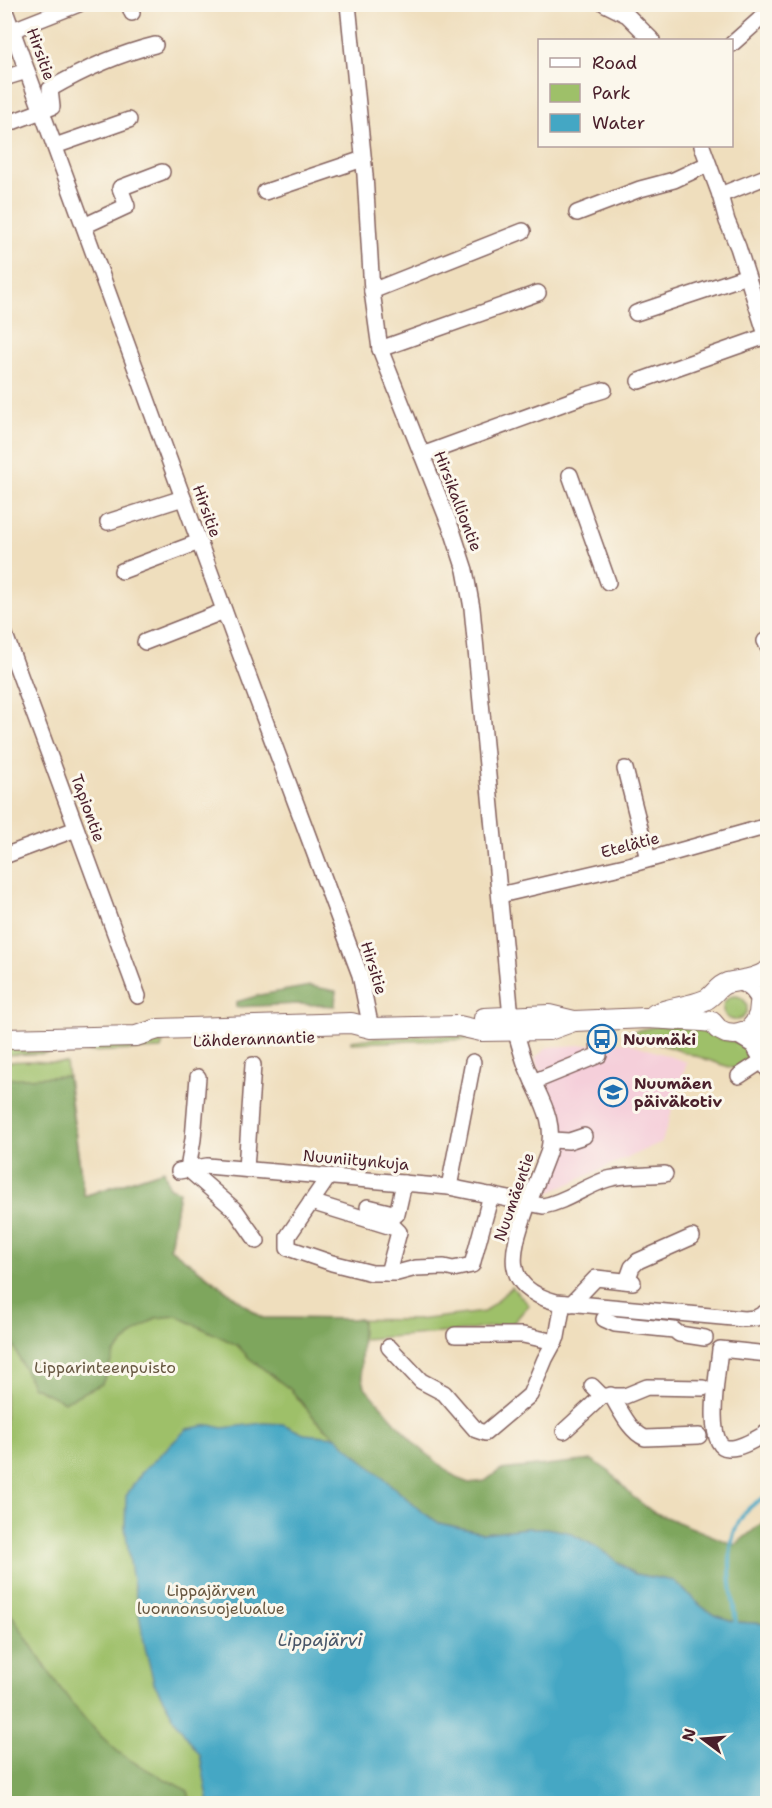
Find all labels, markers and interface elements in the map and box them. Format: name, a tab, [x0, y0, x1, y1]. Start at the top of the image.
street label: Hirsitie	[22, 25, 60, 83]
legend	[538, 39, 733, 147]
text: Road	[592, 51, 637, 75]
text: Park	[592, 81, 631, 105]
text: Water	[592, 111, 645, 135]
street label: Hirsikalliontie	[429, 448, 487, 554]
street label: Hirsitie	[188, 482, 226, 540]
street label: Tapiontie	[66, 771, 110, 845]
street label: Etelätie	[598, 827, 662, 863]
street label: Hirsitie	[356, 939, 392, 997]
bus stop icon: Nuumäki	[586, 1023, 618, 1055]
street label: Lähderannantie	[192, 1026, 316, 1052]
place label: Nuumäki	[623, 1029, 696, 1050]
place label: Nuumäen päiväkotiv	[634, 1073, 722, 1112]
school or university icon: Nuumäen päiväkotiv	[597, 1076, 629, 1108]
street label: Nuuniitynkuja	[302, 1145, 410, 1175]
street label: Nuumäentie	[489, 1150, 539, 1244]
park label: Lipparinteenpuisto	[34, 1357, 176, 1378]
park label: Lippajärven luonnonsuojelualue	[137, 1580, 285, 1619]
water label: Lippajärvi	[278, 1628, 363, 1652]
north arrow	[673, 1709, 733, 1769]
text: N	[677, 1726, 701, 1744]

